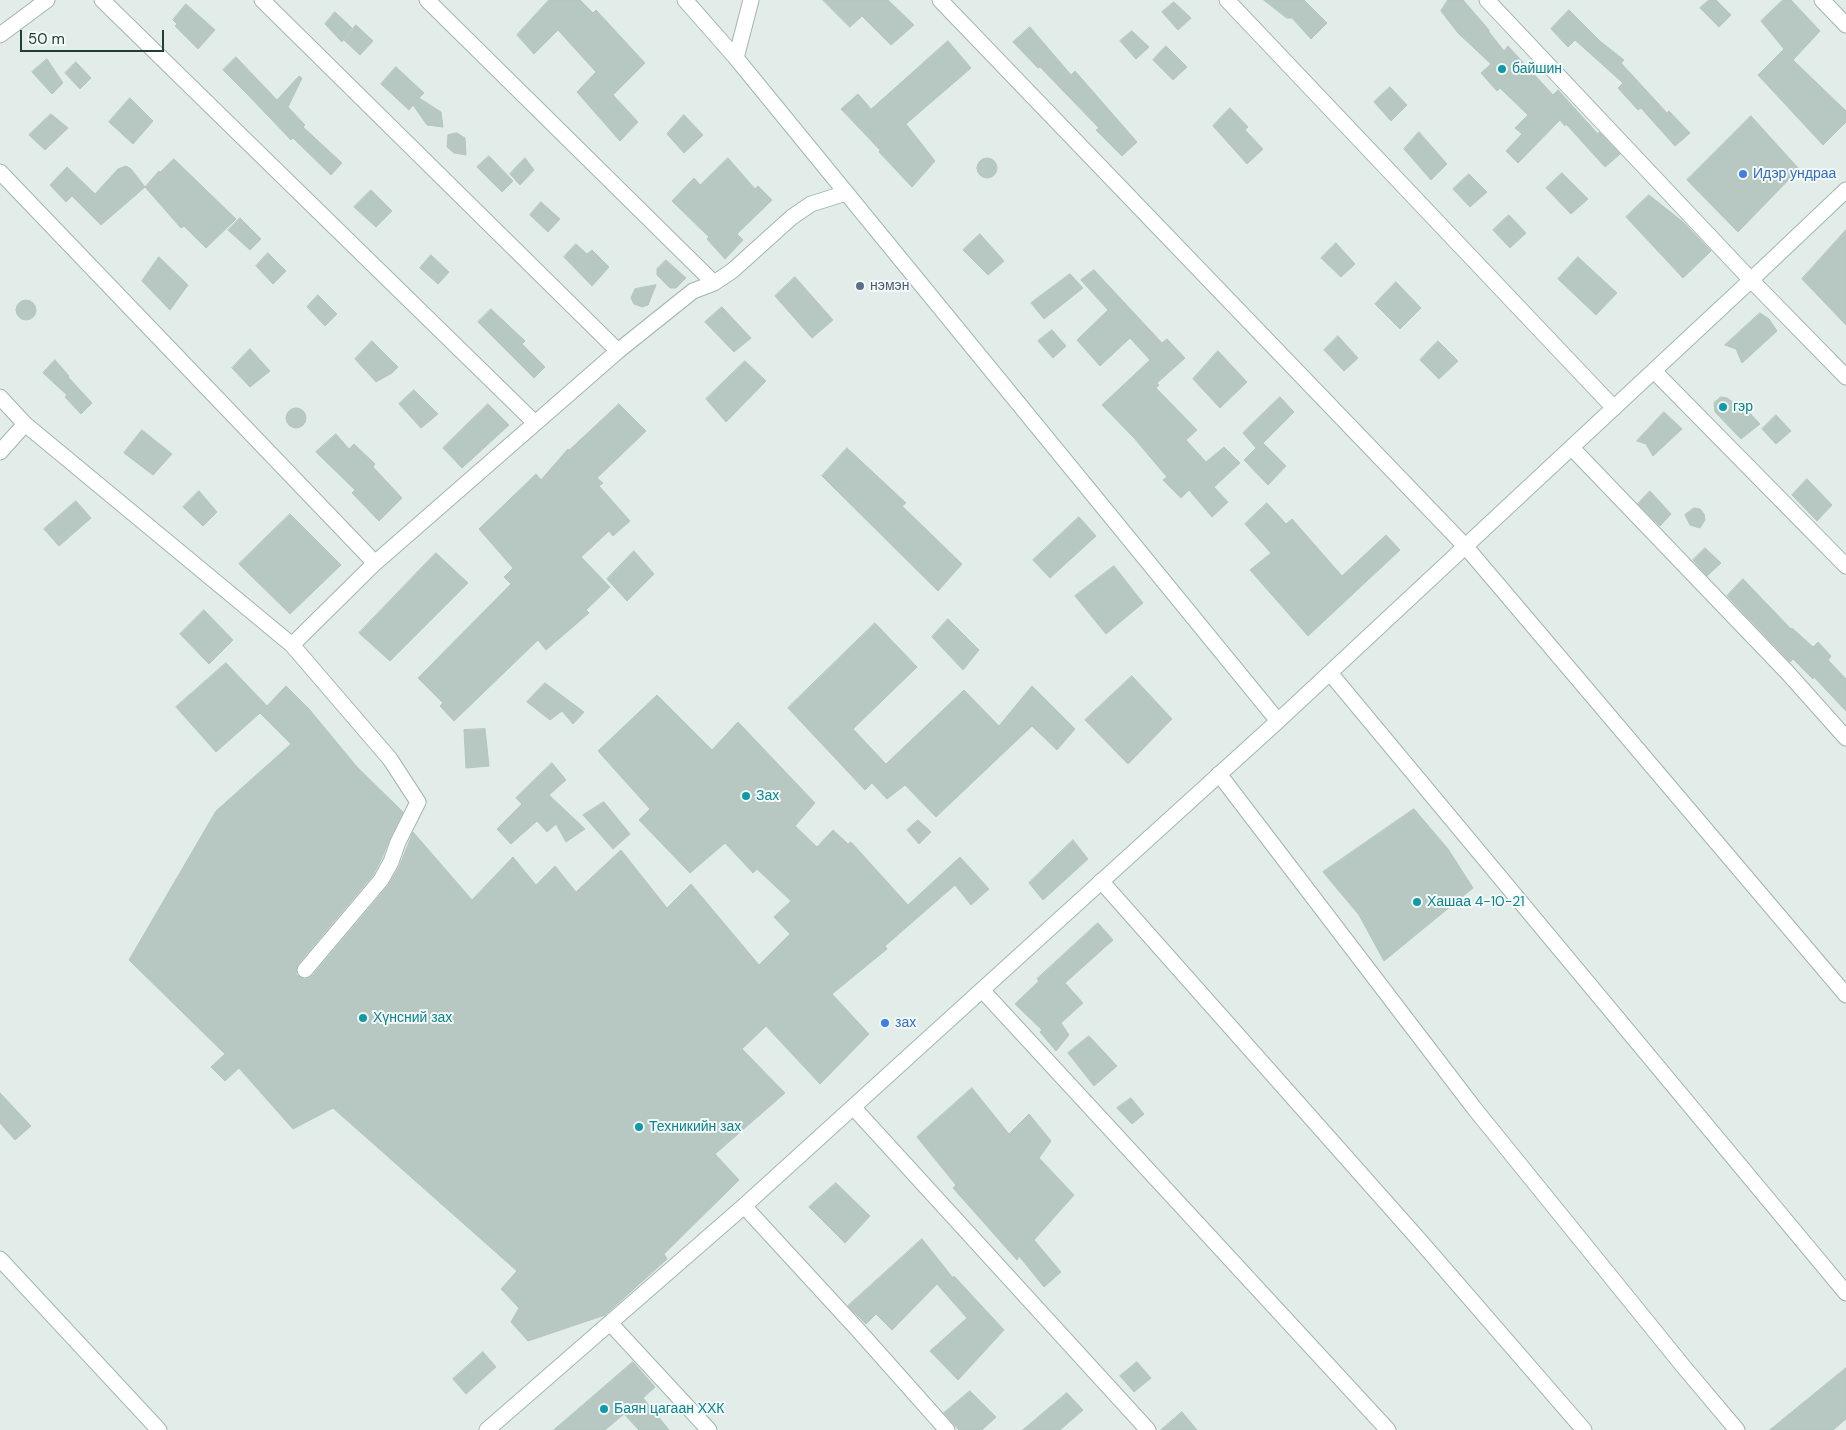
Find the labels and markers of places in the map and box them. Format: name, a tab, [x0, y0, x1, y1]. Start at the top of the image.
place label: байшин	[1512, 61, 1562, 77]
marker: байшин	[1496, 63, 1508, 75]
place label: Идэр ундраа	[1753, 166, 1836, 182]
marker: Идэр ундраа	[1737, 168, 1749, 180]
place label: нэмэн	[870, 278, 909, 294]
marker: нэмэн	[854, 280, 866, 292]
place label: гэр	[1733, 399, 1753, 415]
marker: гэр	[1717, 401, 1729, 413]
place label: Зах	[756, 788, 779, 804]
marker: Зах	[740, 790, 752, 802]
place label: Хашаа 4-10-21	[1427, 894, 1525, 910]
marker: Хашаа 4-10-21	[1411, 896, 1423, 908]
place label: Хүнсний зах	[373, 1010, 452, 1026]
marker: Хүнсний зах	[357, 1012, 369, 1024]
place label: зах	[895, 1015, 916, 1031]
marker: зах	[879, 1017, 891, 1029]
place label: Техникийн зах	[649, 1119, 741, 1135]
marker: Техникийн зах	[633, 1121, 645, 1133]
place label: Баян цагаан ХХК	[614, 1401, 724, 1417]
marker: Баян цагаан ХХК	[598, 1403, 610, 1415]

